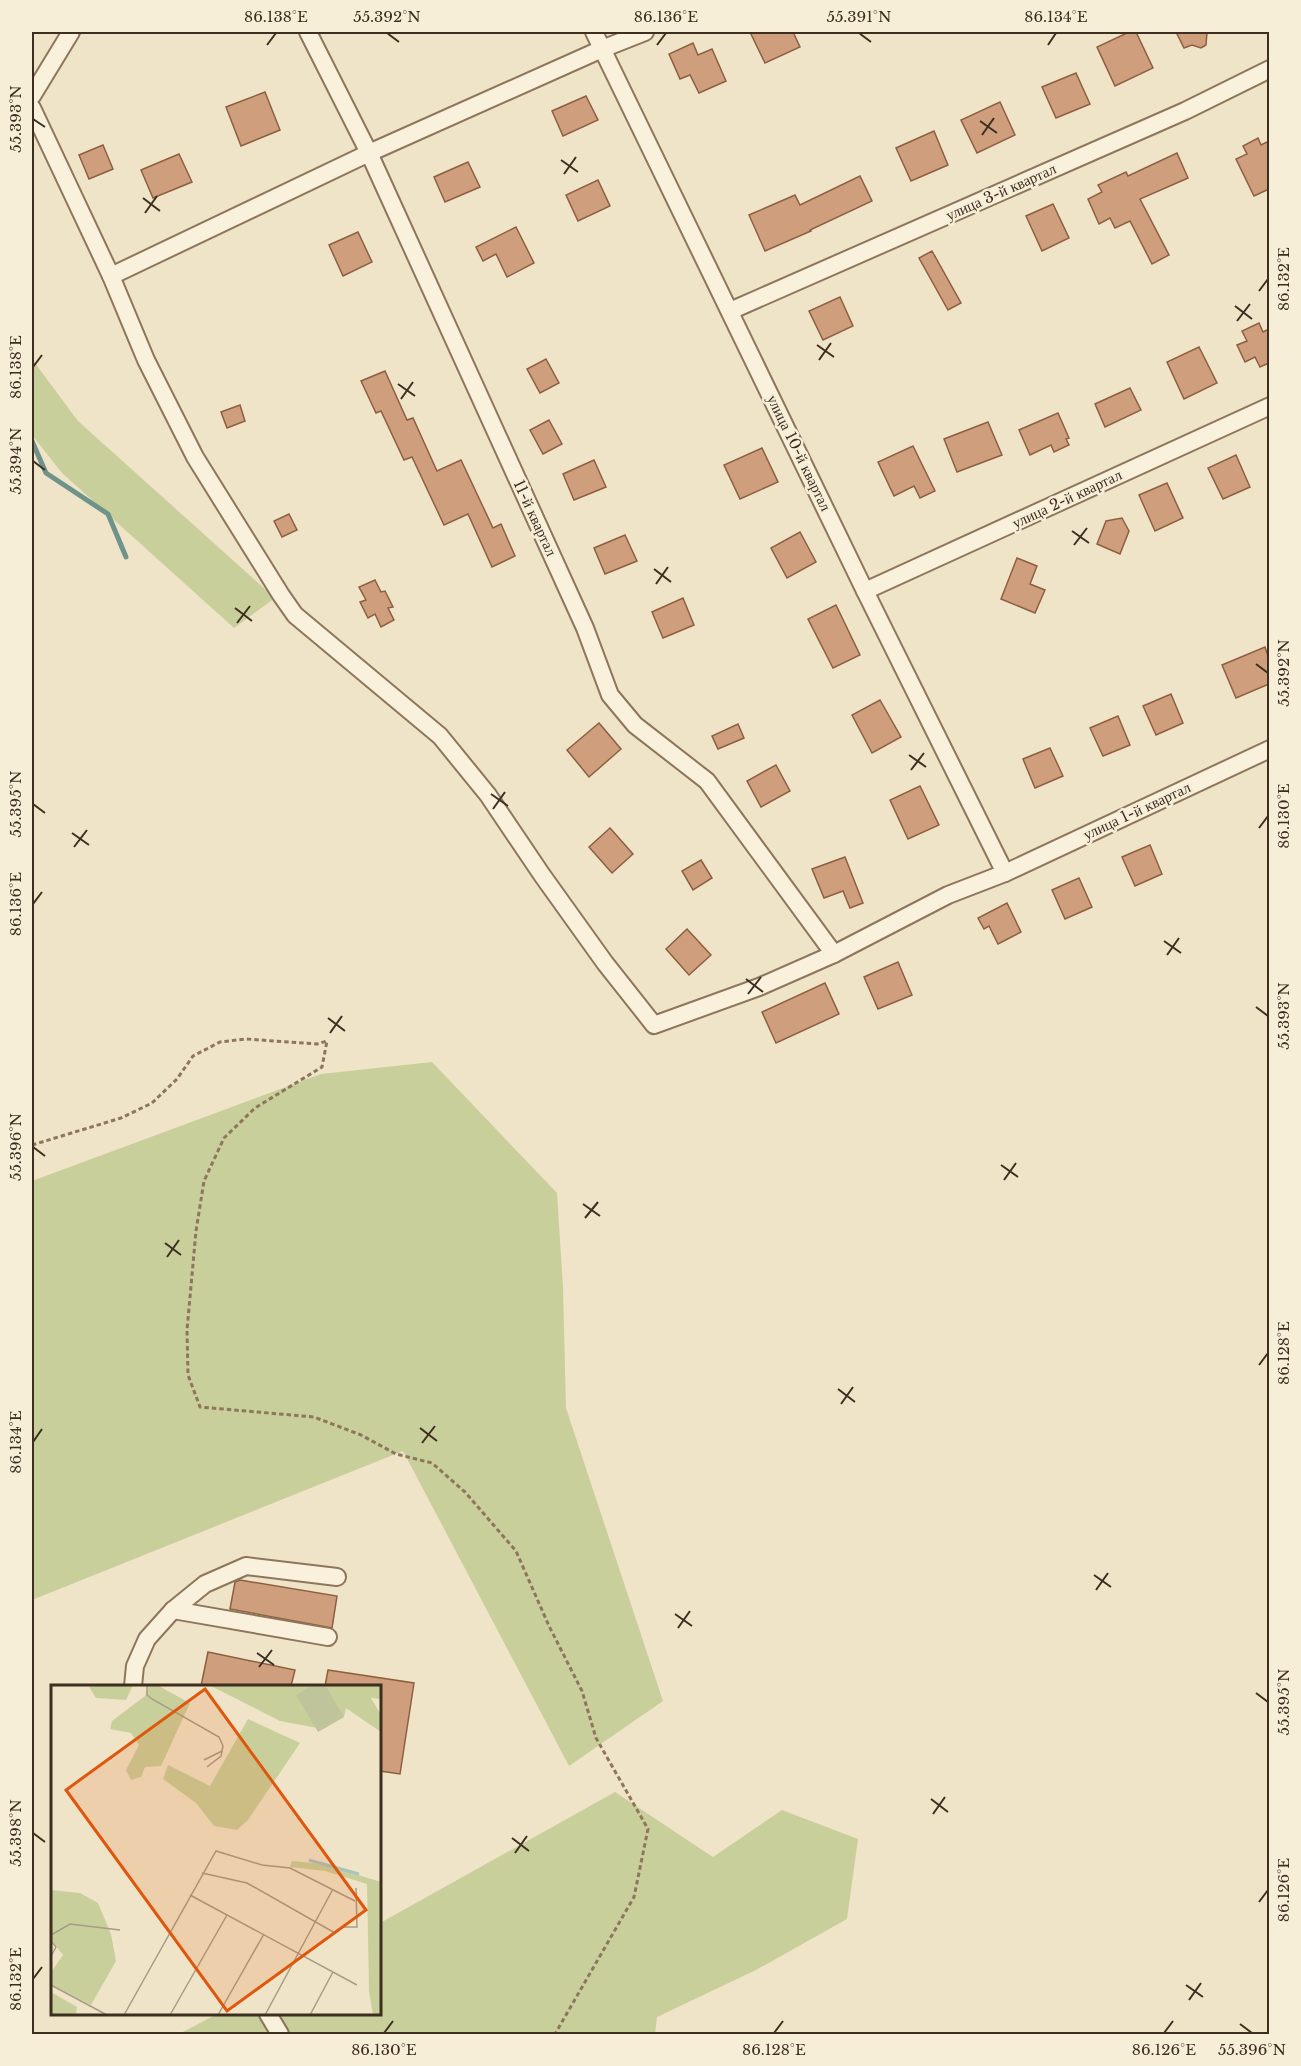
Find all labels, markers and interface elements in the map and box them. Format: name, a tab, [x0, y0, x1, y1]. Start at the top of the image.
text: 86.138°E	[244, 7, 308, 26]
text: 55.392°N	[353, 7, 421, 26]
text: 86.136°E	[634, 7, 698, 26]
text: 55.391°N	[826, 7, 892, 26]
text: 86.134°E	[1024, 7, 1088, 26]
text: 55.393°N	[6, 85, 25, 153]
street label: улица 3-й квартал	[943, 158, 1059, 224]
text: 86.132°E	[1274, 247, 1293, 311]
text: 86.138°E	[6, 335, 25, 399]
street label: улица 10-й квартал	[763, 391, 836, 515]
text: 55.394°N	[6, 427, 25, 495]
street label: улица 2-й квартал	[1009, 465, 1125, 532]
street label: 11-й квартал	[510, 477, 562, 559]
text: 55.392°N	[1274, 639, 1293, 707]
text: 55.395°N	[6, 771, 25, 838]
street label: улица 1-й квартал	[1080, 777, 1194, 844]
text: 86.130°E	[1274, 783, 1293, 849]
text: 86.136°E	[6, 872, 25, 936]
text: 55.393°N	[1274, 982, 1293, 1050]
text: 55.396°N	[6, 1113, 25, 1181]
text: 86.128°E	[1274, 1321, 1293, 1385]
text: 86.134°E	[6, 1410, 25, 1474]
text: 55.395°N	[1274, 1669, 1293, 1736]
inset map	[51, 1685, 381, 2015]
text: 55.398°N	[6, 1799, 25, 1867]
text: 86.126°E	[1274, 1858, 1293, 1922]
text: 86.132°E	[6, 1947, 25, 2011]
text: 86.130°E	[351, 2040, 417, 2059]
text: 86.128°E	[742, 2040, 806, 2059]
text: 86.126°E	[1132, 2040, 1196, 2059]
text: 55.396°N	[1218, 2040, 1286, 2059]

